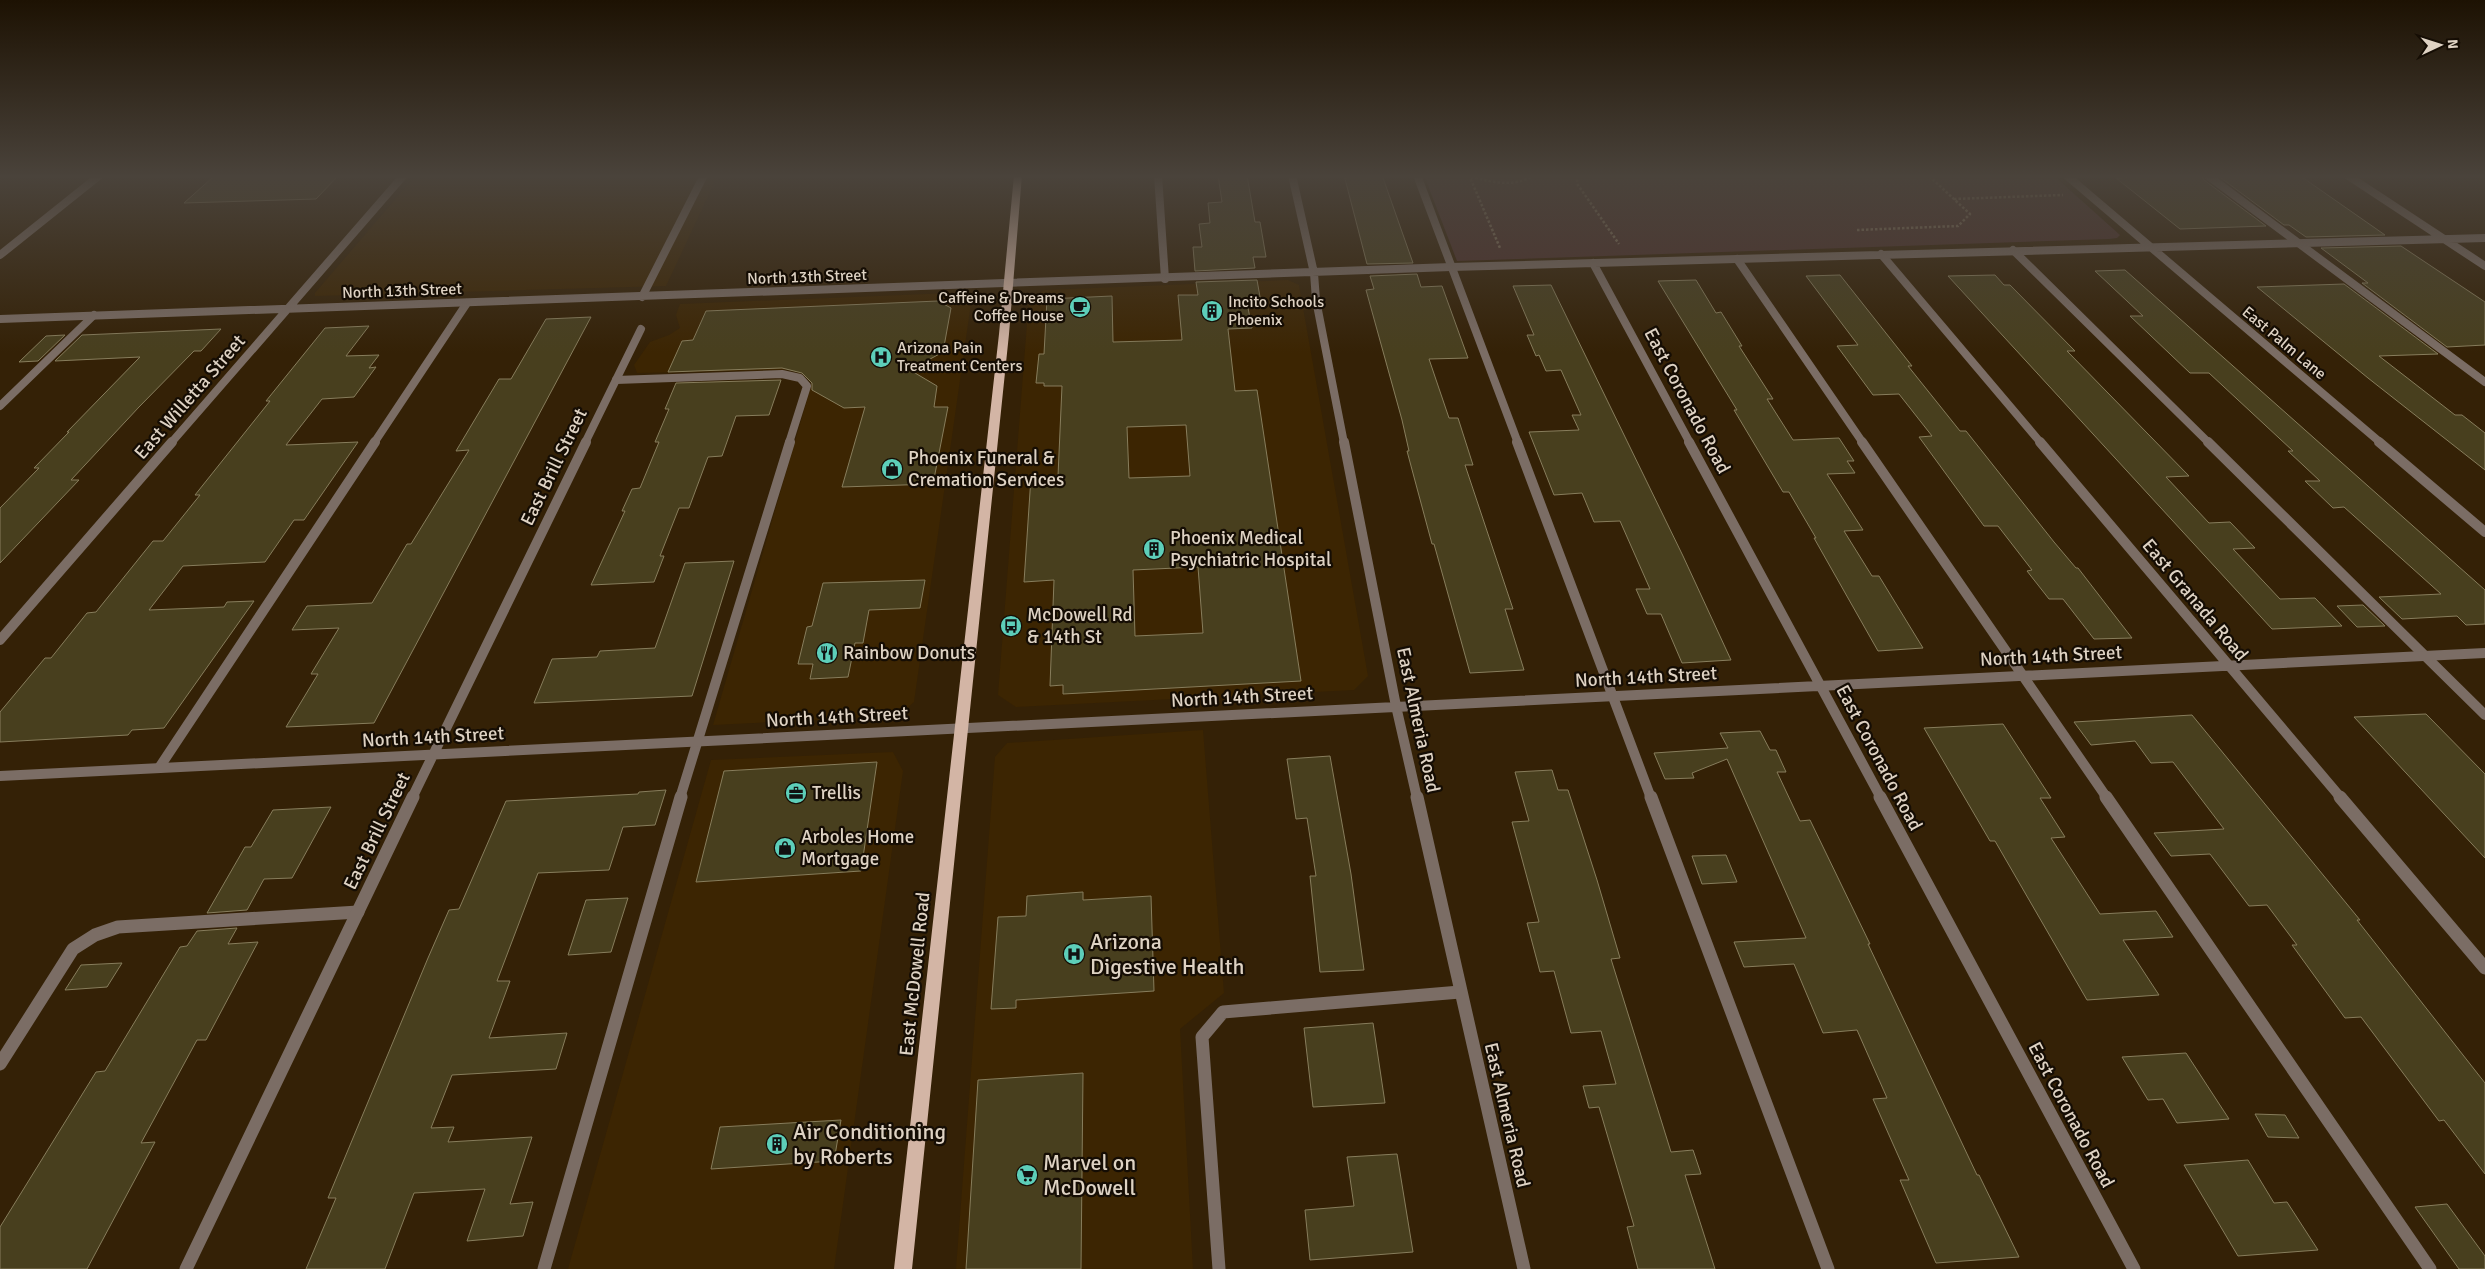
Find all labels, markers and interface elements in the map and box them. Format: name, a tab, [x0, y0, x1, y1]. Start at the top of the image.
north arrow	[2415, 20, 2465, 70]
text: N	[2444, 39, 2461, 50]
street label: North 13th Street	[747, 265, 868, 289]
street label: North 13th Street	[342, 279, 463, 303]
place label: Caffeine & Dreams Coffee House	[938, 288, 1064, 326]
place label: Incito Schools Phoenix	[1228, 292, 1324, 330]
cafe icon: Caffeine & Dreams Coffee House	[1068, 295, 1092, 319]
building icon: Incito Schools Phoenix	[1200, 299, 1224, 323]
street label: East Palm Lane	[2238, 302, 2330, 384]
street label: East Coronado Road	[1638, 324, 1736, 478]
street label: East Willetta Street	[129, 329, 251, 464]
place label: Arizona Pain Treatment Centers	[897, 338, 1022, 376]
hospital icon: Arizona Pain Treatment Centers	[869, 345, 893, 369]
street label: East Brill Street	[515, 404, 593, 530]
place label: Phoenix Funeral & Cremation Services	[908, 446, 1064, 492]
shop icon: Phoenix Funeral & Cremation Services	[880, 457, 904, 481]
place label: Phoenix Medical Psychiatric Hospital	[1170, 526, 1332, 572]
street label: East Granada Road	[2137, 534, 2253, 666]
building icon: Phoenix Medical Psychiatric Hospital	[1142, 537, 1166, 561]
place label: McDowell Rd & 14th St	[1027, 603, 1133, 649]
bus stop icon: McDowell Rd & 14th St	[999, 614, 1023, 638]
street label: North 14th Street	[1979, 640, 2123, 672]
restaurant icon: Rainbow Donuts	[815, 641, 839, 665]
place label: Rainbow Donuts	[843, 641, 975, 665]
street label: East Almeria Road	[1391, 645, 1445, 795]
street label: North 14th Street	[1574, 661, 1718, 693]
street label: North 14th Street	[1170, 681, 1314, 713]
street label: East Coronado Road	[1830, 681, 1928, 835]
street label: North 14th Street	[765, 701, 909, 733]
street label: North 14th Street	[361, 721, 505, 753]
street label: East Brill Street	[338, 768, 416, 894]
office icon: Trellis	[784, 781, 808, 805]
place label: Trellis	[812, 781, 861, 805]
place label: Arboles Home Mortgage	[801, 825, 914, 871]
shop icon: Arboles Home Mortgage	[773, 836, 797, 860]
street label: East McDowell Road	[894, 891, 936, 1057]
place label: Arizona Digestive Health	[1090, 928, 1244, 980]
hospital icon: Arizona Digestive Health	[1062, 942, 1086, 966]
street label: East Coronado Road	[2022, 1038, 2120, 1192]
street label: East Almeria Road	[1479, 1040, 1535, 1190]
place label: Air Conditioning by Roberts	[793, 1118, 946, 1170]
building icon: Air Conditioning by Roberts	[765, 1132, 789, 1156]
place label: Marvel on McDowell	[1043, 1149, 1136, 1201]
supermarket icon: Marvel on McDowell	[1015, 1163, 1039, 1187]

